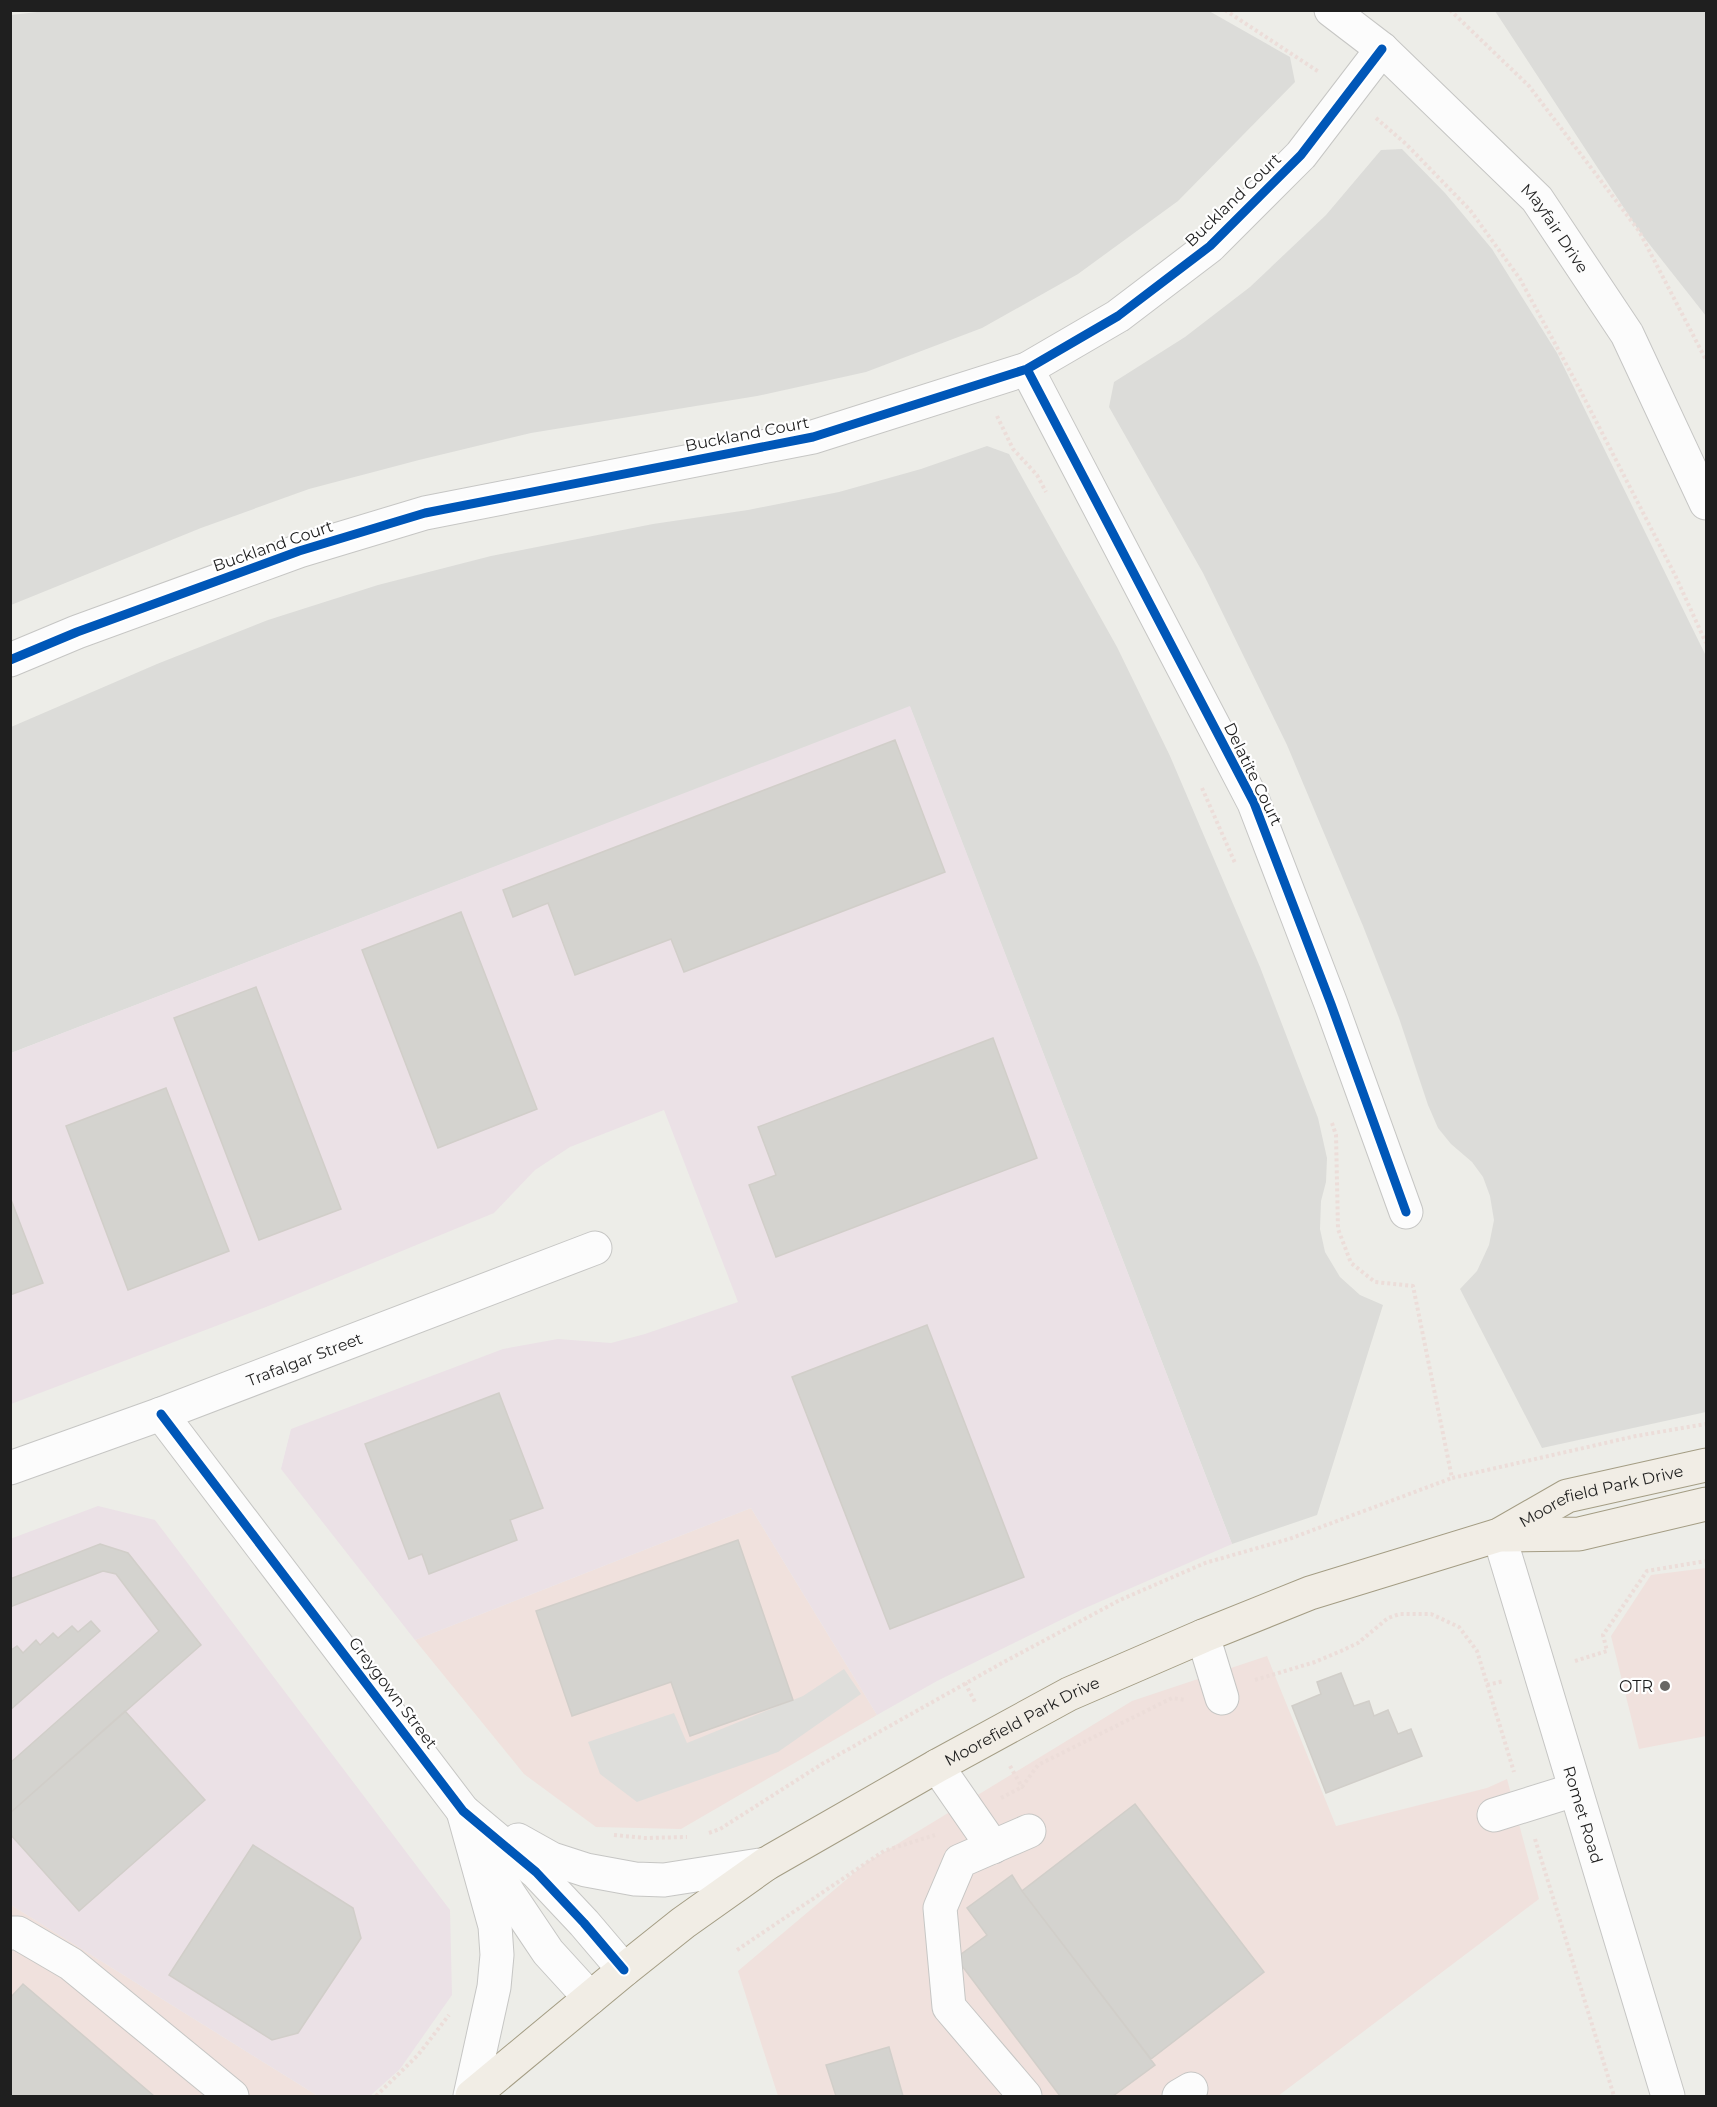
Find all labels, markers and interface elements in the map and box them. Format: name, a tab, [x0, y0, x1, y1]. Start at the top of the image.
street label: Buckland Court	[1181, 149, 1285, 251]
street label: Mayfair Drive	[1517, 179, 1593, 276]
street label: Buckland Court	[683, 413, 811, 455]
street label: Buckland Court	[210, 516, 336, 575]
street label: Delatite Court	[1220, 719, 1286, 829]
street label: Trafalgar Street	[244, 1328, 366, 1390]
street label: Moorefield Park Drive	[1515, 1461, 1685, 1531]
street label: Greygown Street	[345, 1633, 441, 1753]
street label: Moorefield Park Drive	[941, 1672, 1102, 1770]
place label: OTR	[1619, 1677, 1653, 1696]
marker: OTR	[1658, 1679, 1672, 1693]
street label: Romet Road	[1560, 1764, 1607, 1866]

